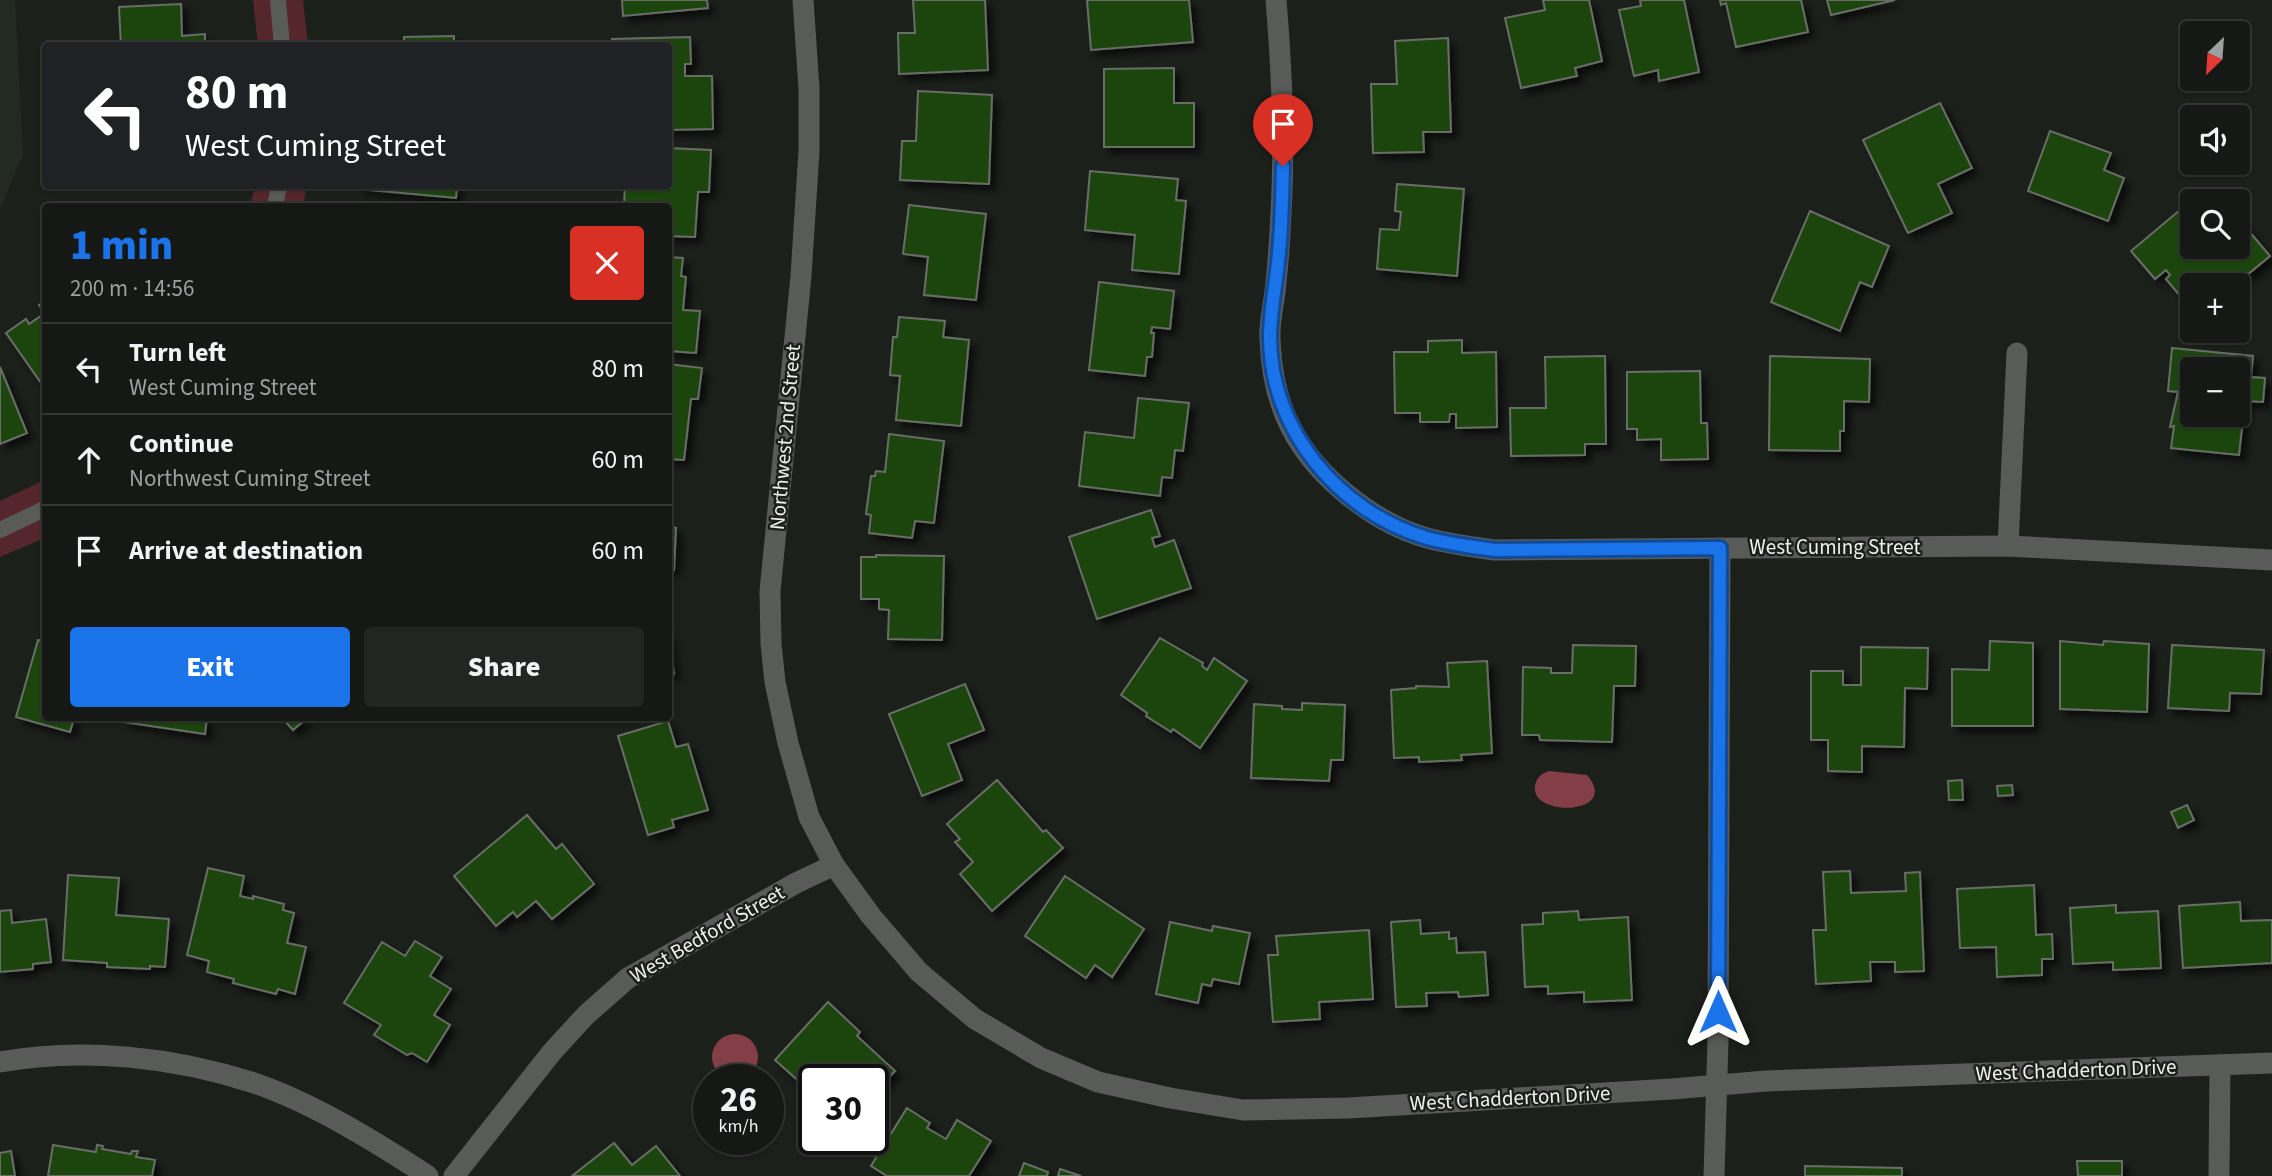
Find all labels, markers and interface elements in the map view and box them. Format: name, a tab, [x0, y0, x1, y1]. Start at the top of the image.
north arrow	[2180, 21, 2250, 91]
map controls	[2180, 21, 2250, 427]
text: 80 m	[185, 58, 289, 128]
icon: left	[70, 70, 161, 161]
pin	[1253, 94, 1313, 166]
icon: arrive	[1264, 105, 1302, 143]
button: sound	[2180, 105, 2250, 175]
text: West Cuming Street	[185, 123, 446, 169]
button: search	[2180, 189, 2250, 259]
text: 1 min	[70, 216, 173, 276]
button: close	[570, 226, 644, 300]
text: 200 m · 14:56	[70, 272, 194, 305]
button: +	[2180, 273, 2250, 343]
text: Turn left	[129, 334, 226, 371]
street label: Northwest 2nd Street	[762, 343, 808, 531]
icon: left	[70, 350, 108, 388]
text: 80 m	[591, 350, 644, 387]
button: −	[2180, 357, 2250, 427]
text: West Cuming Street	[129, 371, 317, 404]
text: Continue	[129, 425, 234, 462]
icon: ahead	[70, 441, 108, 479]
text: 60 m	[591, 441, 644, 478]
text: Northwest Cuming Street	[129, 462, 371, 495]
icon: arrive	[70, 532, 108, 570]
text: Arrive at destination	[129, 532, 363, 569]
text: 60 m	[591, 532, 644, 569]
street label: West Cuming Street	[1749, 532, 1921, 562]
button: Exit	[70, 627, 350, 707]
button: Share	[364, 627, 644, 707]
street label: West Bedford Street	[624, 878, 790, 990]
position arrow	[1681, 975, 1755, 1049]
street label: West Chadderton Drive	[1975, 1052, 2177, 1088]
speed limit sign: 30	[798, 1064, 889, 1155]
text: 26	[720, 1075, 757, 1125]
street label: West Chadderton Drive	[1409, 1078, 1611, 1118]
text: km/h	[719, 1114, 758, 1139]

